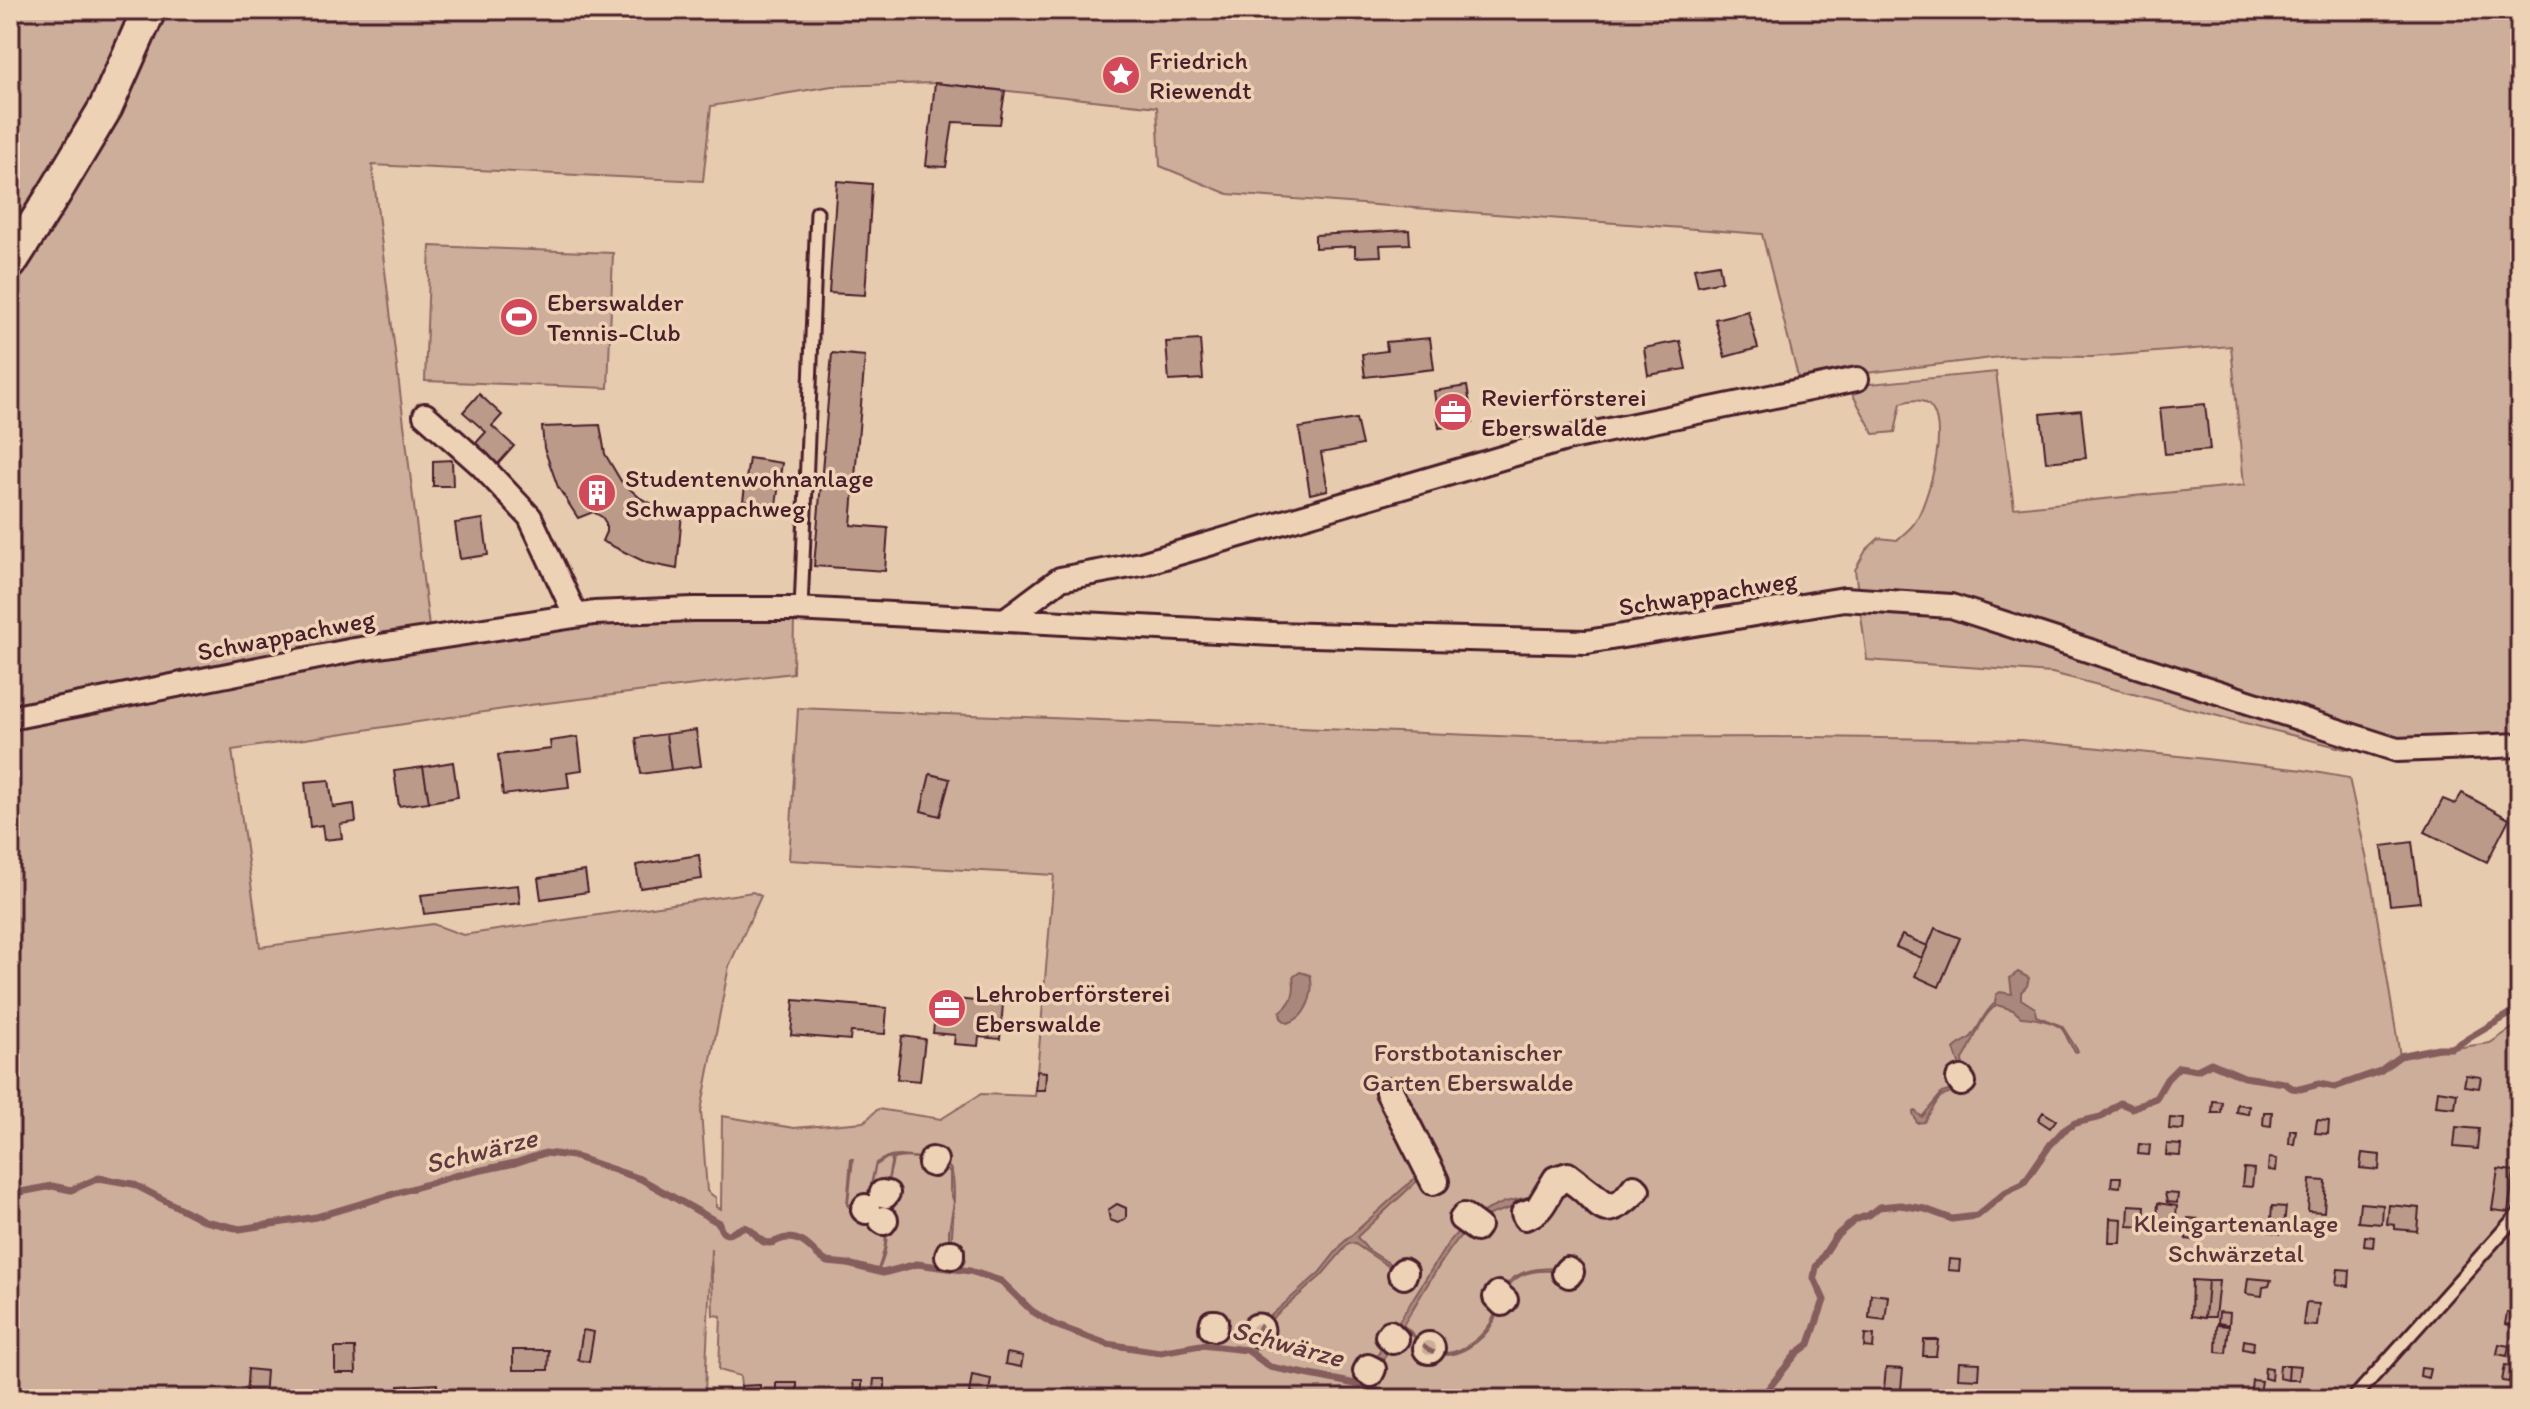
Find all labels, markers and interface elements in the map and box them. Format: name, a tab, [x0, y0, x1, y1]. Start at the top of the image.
place label: Friedrich Riewendt	[1149, 44, 1252, 106]
place icon: Friedrich Riewendt	[1100, 54, 1142, 96]
place label: Eberswalder Tennis-Club	[547, 286, 684, 348]
sports icon: Eberswalder Tennis-Club	[498, 296, 540, 338]
place label: Revierförsterei Eberswalde	[1481, 381, 1647, 443]
office icon: Revierförsterei Eberswalde	[1432, 391, 1474, 433]
place label: Studentenwohnanlage Schwappachweg	[625, 462, 874, 524]
building icon: Studentenwohnanlage Schwappachweg	[576, 472, 618, 514]
street label: Schwappachweg	[1616, 563, 1800, 623]
street label: Schwappachweg	[194, 602, 378, 668]
place label: Lehroberförsterei Eberswalde	[975, 977, 1170, 1039]
office icon: Lehroberförsterei Eberswalde	[926, 987, 968, 1029]
park label: Forstbotanischer Garten Eberswalde	[1362, 1036, 1574, 1098]
water label: Schwärze	[422, 1119, 542, 1180]
park label: Kleingartenanlage Schwärzetal	[2134, 1207, 2338, 1269]
water label: Schwärze	[1229, 1312, 1349, 1375]

